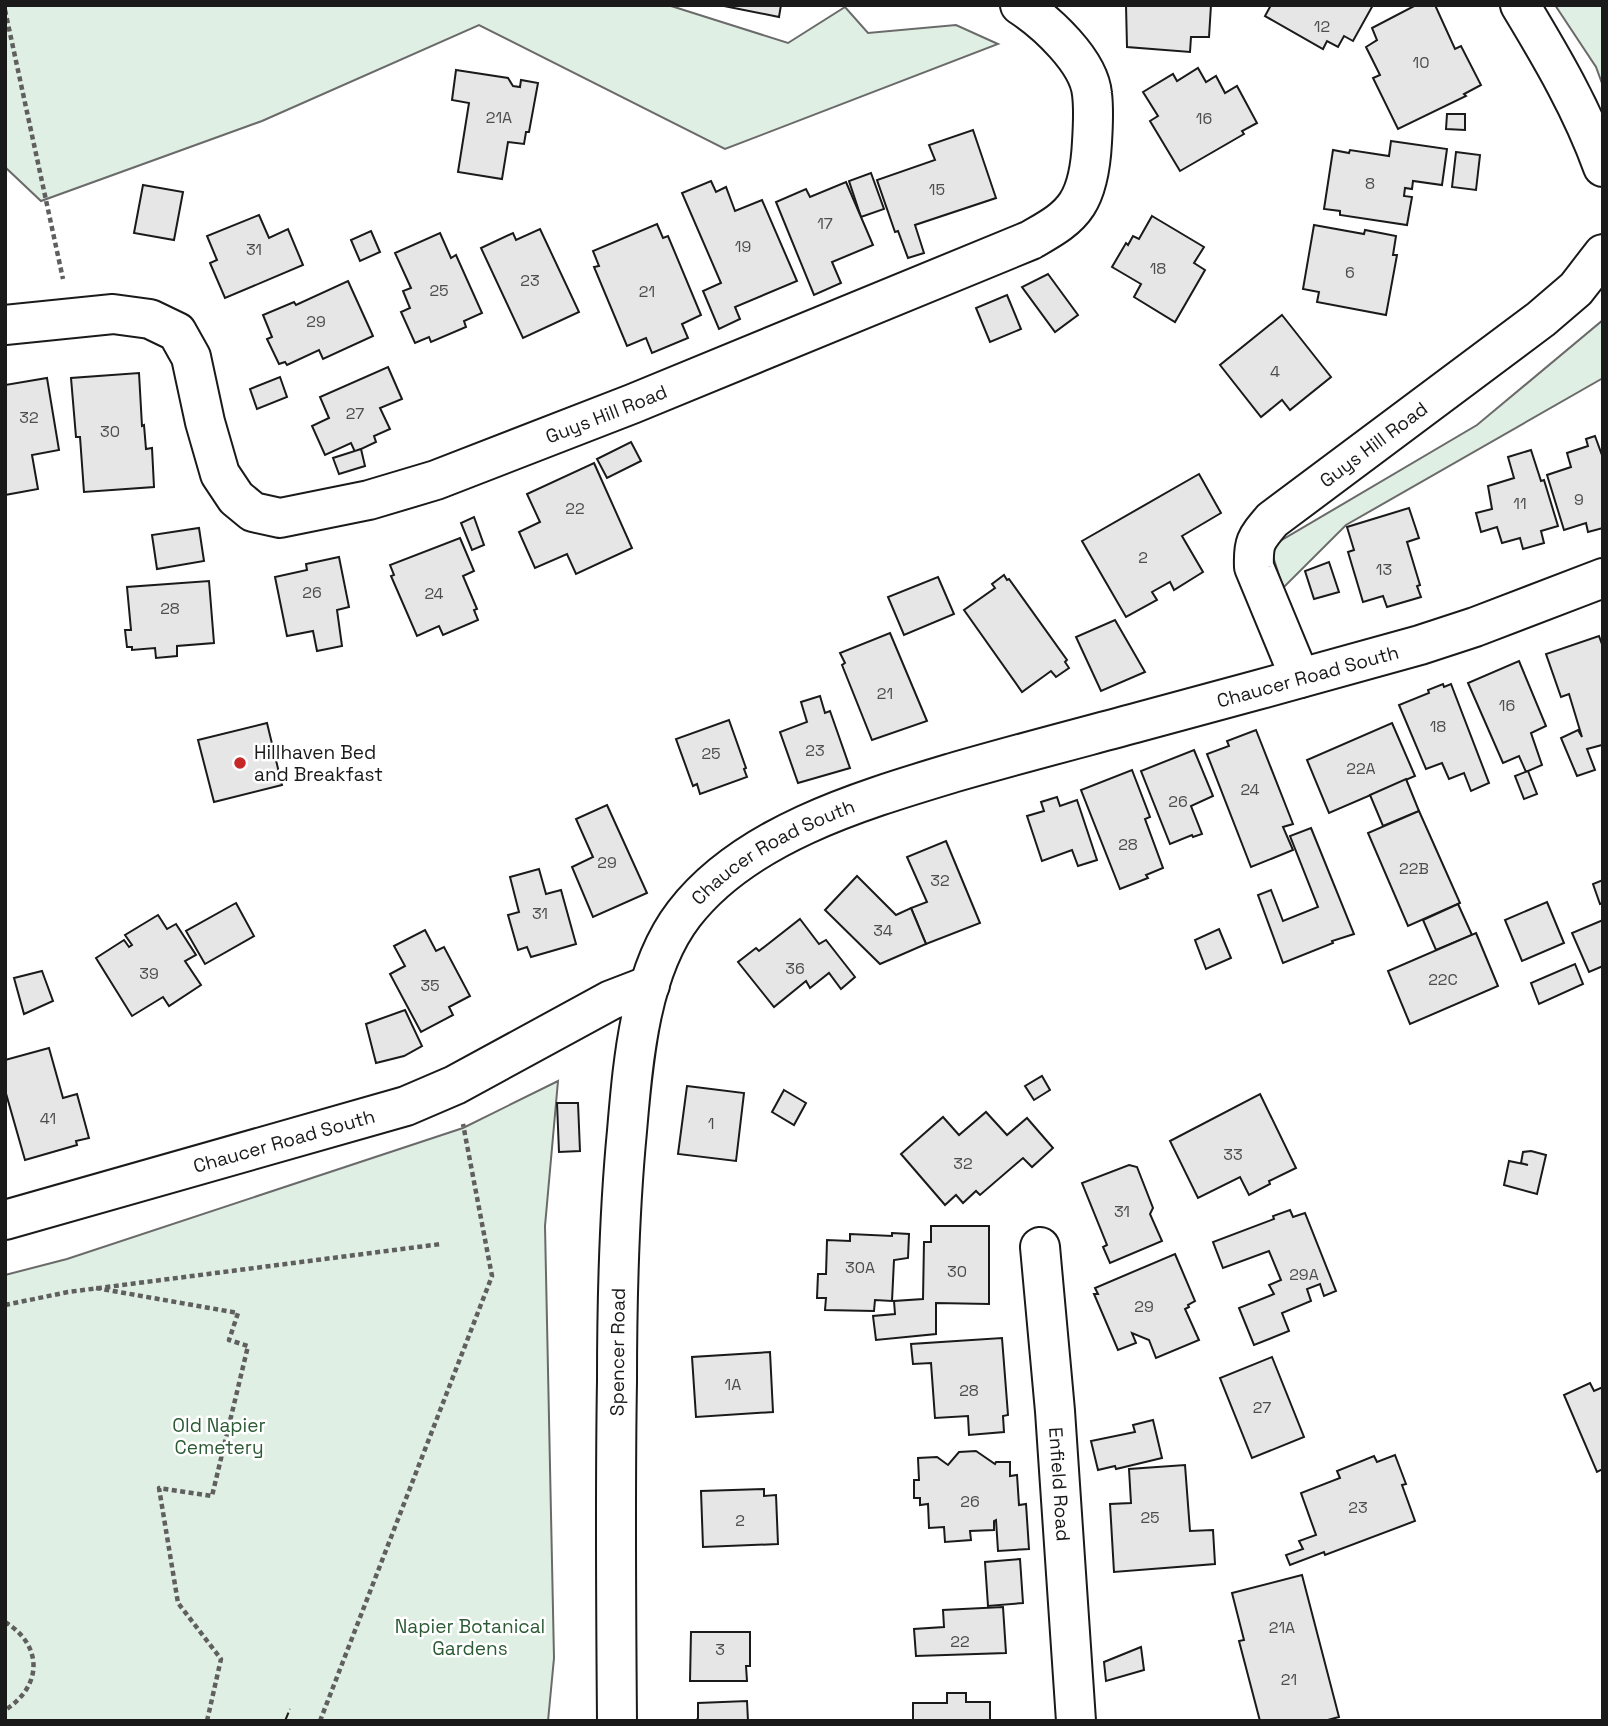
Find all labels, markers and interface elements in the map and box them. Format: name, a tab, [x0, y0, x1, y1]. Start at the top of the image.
house number: 12	[1314, 16, 1330, 37]
house number: 10	[1413, 52, 1429, 73]
house number: 21A	[486, 107, 512, 128]
house number: 16	[1196, 108, 1212, 129]
house number: 8	[1365, 173, 1375, 194]
house number: 15	[929, 179, 945, 200]
house number: 17	[817, 213, 833, 234]
house number: 19	[735, 236, 751, 257]
house number: 31	[246, 239, 262, 260]
house number: 18	[1150, 258, 1166, 279]
house number: 6	[1345, 262, 1355, 283]
house number: 23	[520, 270, 540, 291]
house number: 25	[429, 280, 449, 301]
house number: 21	[639, 281, 655, 302]
house number: 29	[306, 311, 326, 332]
house number: 4	[1270, 361, 1280, 382]
street label: Guys Hill Road	[542, 378, 671, 449]
street label: Guys Hill Road	[1314, 396, 1432, 493]
house number: 27	[346, 403, 364, 424]
house number: 32	[19, 407, 39, 428]
house number: 30	[100, 421, 120, 442]
house number: 9	[1574, 489, 1584, 510]
house number: 11	[1513, 493, 1527, 514]
house number: 22	[565, 498, 585, 519]
house number: 2	[1138, 547, 1148, 568]
house number: 13	[1376, 559, 1392, 580]
house number: 26	[302, 582, 322, 603]
house number: 24	[424, 583, 444, 604]
house number: 28	[160, 598, 180, 619]
street label: Chaucer Road South	[1214, 639, 1401, 713]
house number: 21	[877, 683, 893, 704]
house number: 16	[1499, 695, 1515, 716]
house number: 18	[1430, 716, 1446, 737]
place label: Hillhaven Bed and Breakfast	[254, 740, 383, 787]
house number: 23	[805, 740, 825, 761]
house number: 25	[701, 743, 721, 764]
marker: Hillhaven Bed and Breakfast	[232, 755, 248, 771]
house number: 22A	[1346, 758, 1376, 779]
house number: 24	[1240, 779, 1260, 800]
house number: 26	[1168, 791, 1188, 812]
street label: Chaucer Road South	[685, 793, 858, 910]
house number: 28	[1118, 834, 1138, 855]
house number: 29	[597, 852, 617, 873]
house number: 22B	[1399, 858, 1429, 879]
house number: 32	[930, 870, 950, 891]
house number: 31	[532, 903, 548, 924]
house number: 34	[873, 920, 893, 941]
house number: 36	[785, 958, 805, 979]
house number: 39	[139, 963, 159, 984]
house number: 22C	[1428, 969, 1458, 990]
house number: 35	[420, 975, 440, 996]
street label: Chaucer Road South	[190, 1103, 378, 1178]
house number: 41	[40, 1108, 56, 1129]
house number: 1	[708, 1113, 714, 1134]
house number: 33	[1223, 1144, 1243, 1165]
house number: 32	[953, 1153, 973, 1174]
house number: 31	[1114, 1201, 1130, 1222]
house number: 30A	[845, 1257, 875, 1278]
house number: 30	[947, 1261, 967, 1282]
house number: 29A	[1289, 1264, 1319, 1285]
street label: Spencer Road	[604, 1288, 631, 1416]
house number: 29	[1134, 1296, 1154, 1317]
house number: 1A	[725, 1374, 741, 1395]
house number: 28	[959, 1380, 979, 1401]
house number: 27	[1253, 1397, 1271, 1418]
park label: Old Napier Cemetery	[172, 1413, 266, 1460]
street label: Enfield Road	[1044, 1426, 1076, 1542]
house number: 26	[960, 1491, 980, 1512]
house number: 23	[1348, 1497, 1368, 1518]
house number: 25	[1140, 1507, 1160, 1528]
house number: 2	[735, 1510, 745, 1531]
park label: Napier Botanical Gardens	[395, 1614, 545, 1661]
house number: 21A	[1269, 1617, 1295, 1638]
house number: 22	[950, 1631, 970, 1652]
house number: 3	[715, 1639, 725, 1660]
house number: 21	[1281, 1669, 1297, 1690]

